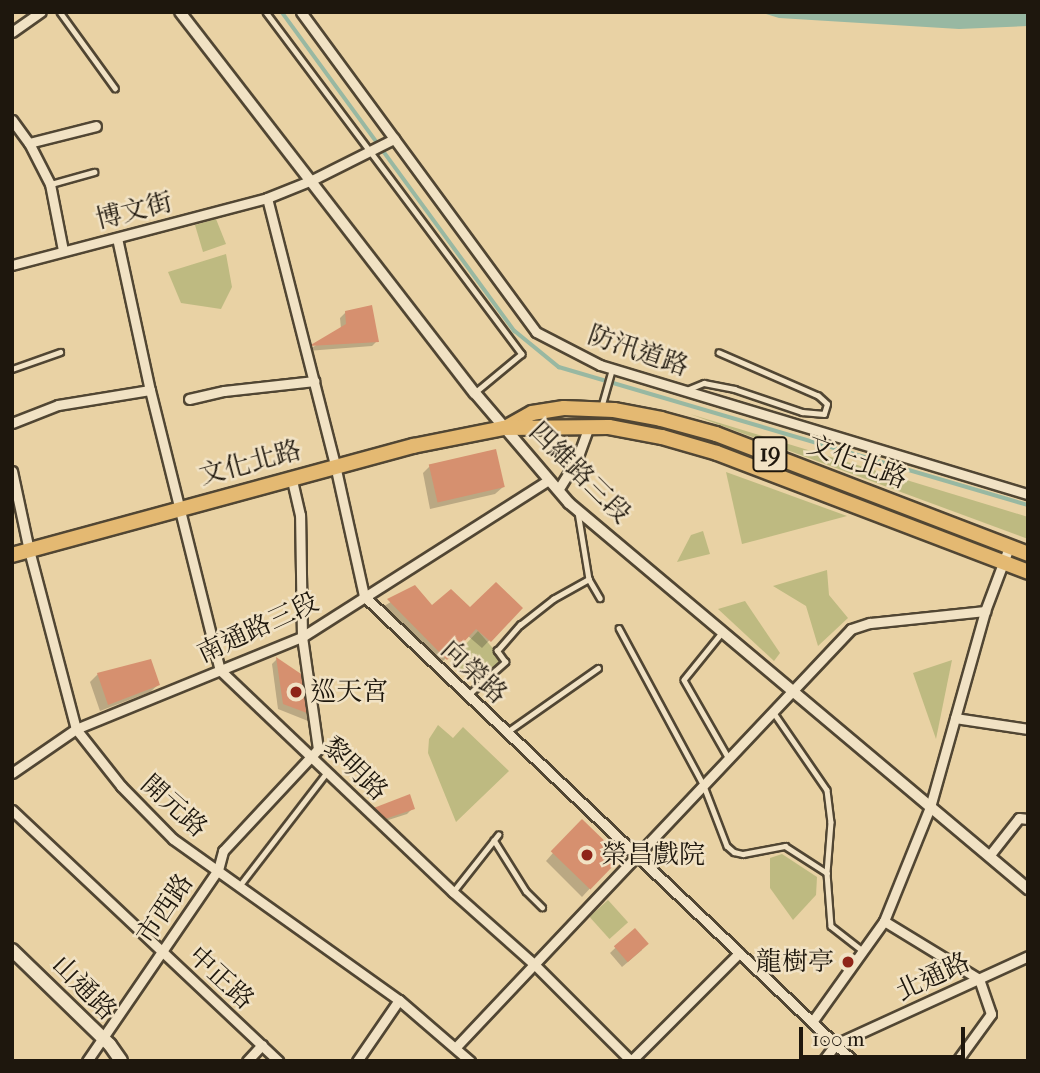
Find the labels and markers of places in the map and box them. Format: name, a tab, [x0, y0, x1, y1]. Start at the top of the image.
place label: 巡天宮	[310, 676, 388, 708]
marker: 巡天宮	[288, 684, 304, 700]
place label: 榮昌戲院	[601, 839, 705, 871]
marker: 榮昌戲院	[579, 847, 595, 863]
place label: 龍樹亭	[756, 946, 834, 978]
marker: 龍樹亭	[840, 954, 856, 970]

